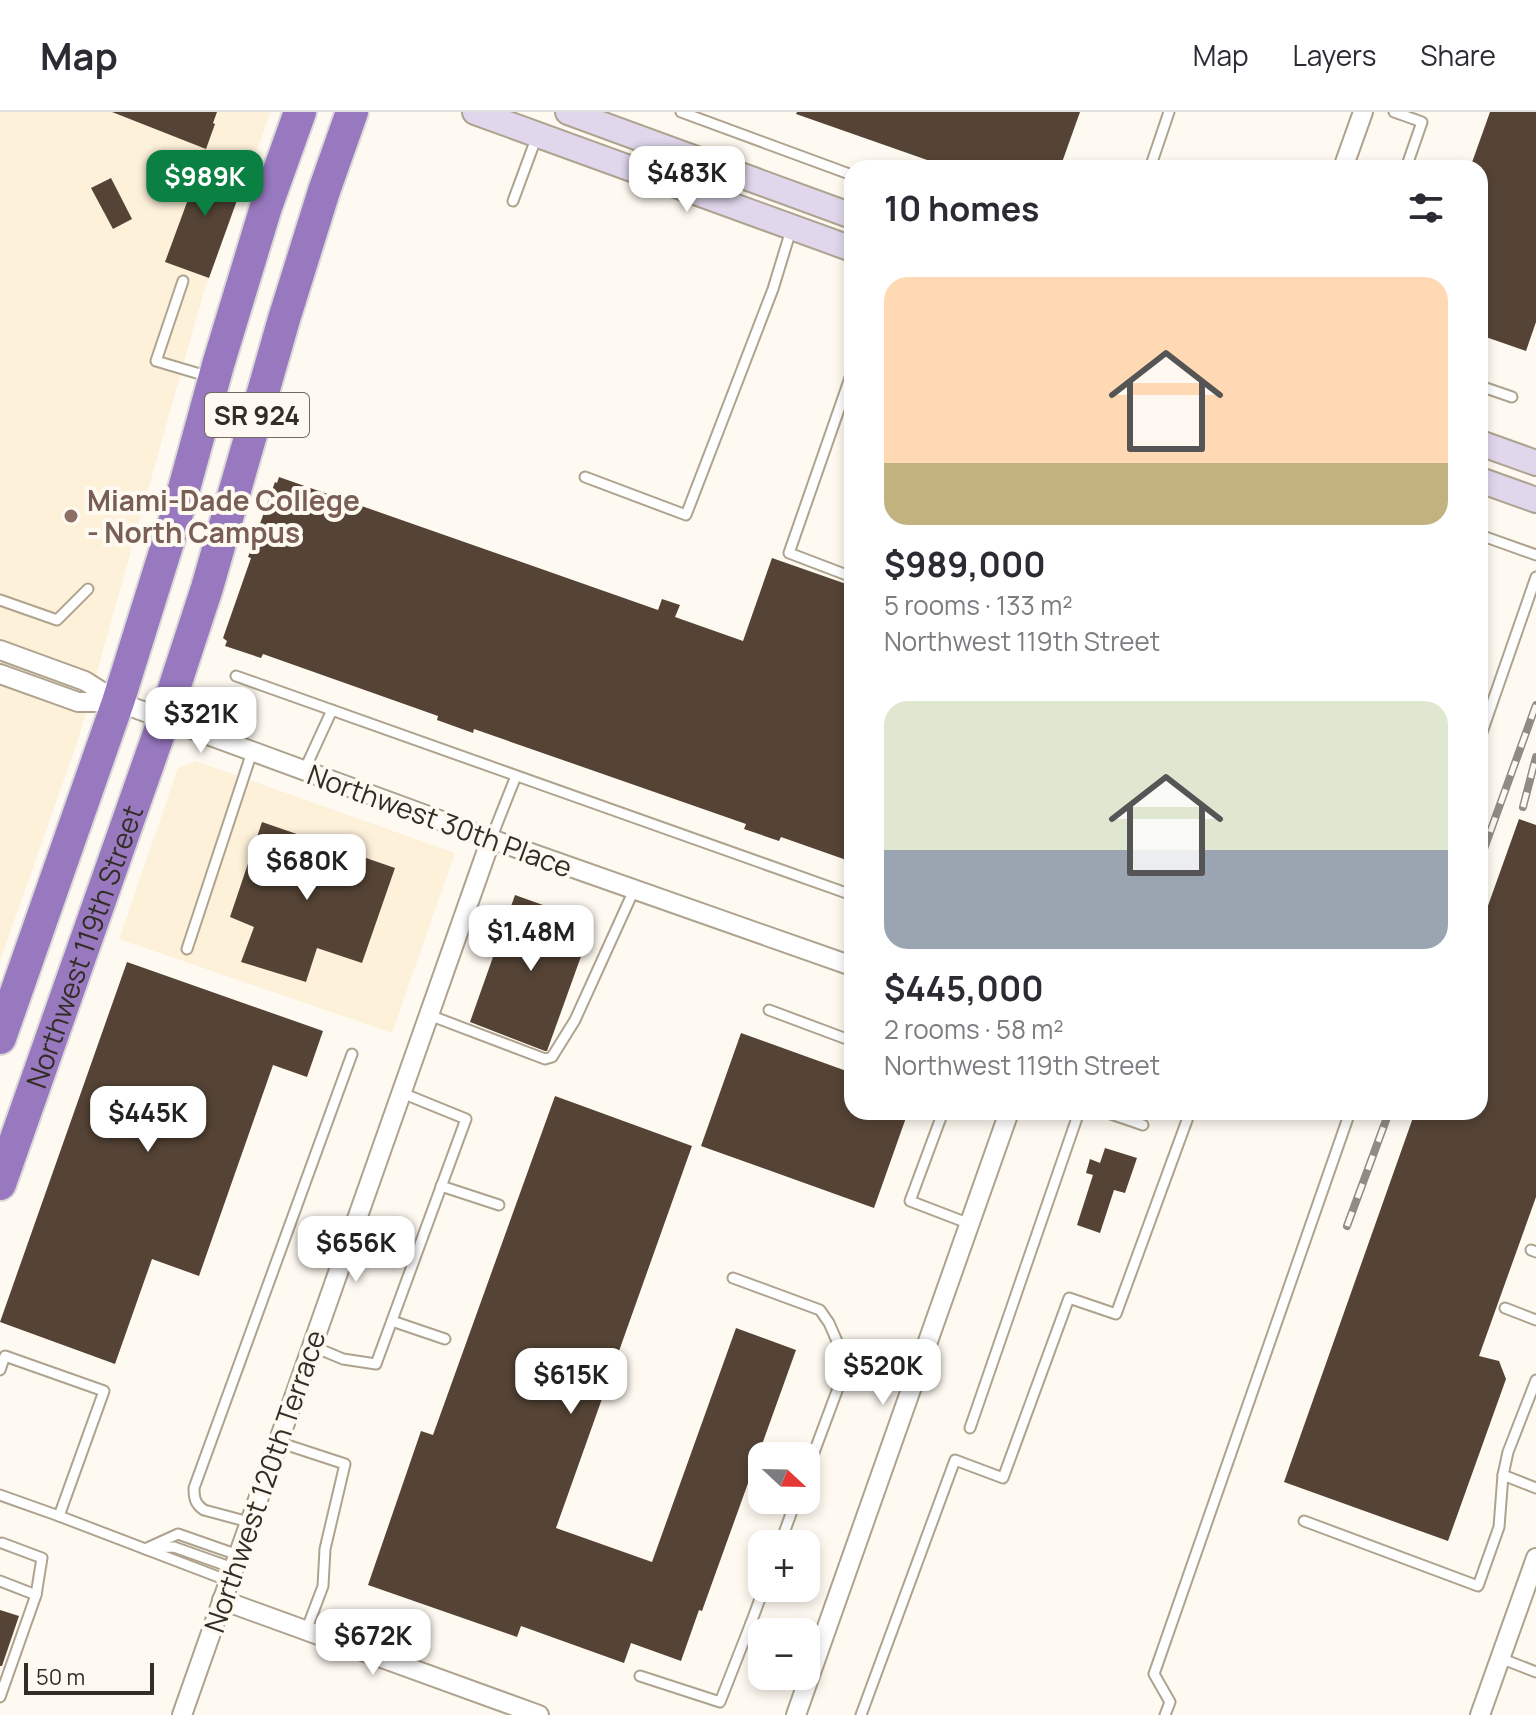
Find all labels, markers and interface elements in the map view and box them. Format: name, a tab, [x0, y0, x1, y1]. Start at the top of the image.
text: Map	[40, 29, 118, 81]
text: Map	[1193, 36, 1249, 74]
text: Layers	[1293, 36, 1376, 74]
text: Share	[1420, 36, 1496, 74]
pin: $483K	[631, 146, 743, 214]
pin: $989K	[149, 150, 261, 218]
text: $483K	[647, 154, 727, 190]
text: $989K	[164, 158, 246, 194]
text: 10 homes	[884, 185, 1040, 231]
icon: filters	[1404, 186, 1448, 230]
icon: home	[1094, 329, 1238, 473]
road number: SR 924	[205, 393, 309, 437]
place label: Miami-Dade College - North Campus	[87, 481, 360, 551]
marker: Miami-Dade College - North Campus	[62, 507, 80, 525]
text: $989,000	[884, 541, 1046, 587]
text: 5 rooms · 133 m²	[884, 587, 1073, 623]
text: Northwest 119th Street	[884, 623, 1160, 659]
pin: $321K	[145, 687, 257, 755]
text: $321K	[163, 695, 239, 731]
icon: home	[1094, 753, 1238, 897]
street label: Northwest 30th Place	[302, 754, 578, 886]
street label: Northwest 119th Street	[16, 800, 151, 1093]
pin: $680K	[251, 834, 363, 902]
text: $680K	[266, 842, 348, 878]
pin: $1.48M	[466, 905, 596, 973]
text: $1.48M	[487, 913, 575, 949]
text: $445,000	[884, 965, 1044, 1011]
text: 2 rooms · 58 m²	[884, 1011, 1064, 1047]
text: Northwest 119th Street	[884, 1047, 1160, 1083]
pin: $445K	[92, 1086, 204, 1154]
text: $445K	[108, 1094, 188, 1130]
pin: $656K	[300, 1216, 412, 1284]
text: $656K	[316, 1224, 396, 1260]
street label: Northwest 120th Terrace	[194, 1325, 334, 1637]
pin: $520K	[827, 1339, 939, 1407]
text: $520K	[843, 1347, 923, 1383]
pin: $615K	[515, 1348, 627, 1416]
text: $615K	[533, 1356, 609, 1392]
north arrow	[748, 1442, 820, 1514]
map controls	[748, 1442, 820, 1690]
button: +	[748, 1530, 820, 1602]
pin: $672K	[317, 1609, 429, 1677]
text: $672K	[334, 1617, 412, 1653]
button: −	[748, 1618, 820, 1690]
scale bar	[24, 1659, 154, 1695]
text: 50 m	[36, 1662, 85, 1692]

